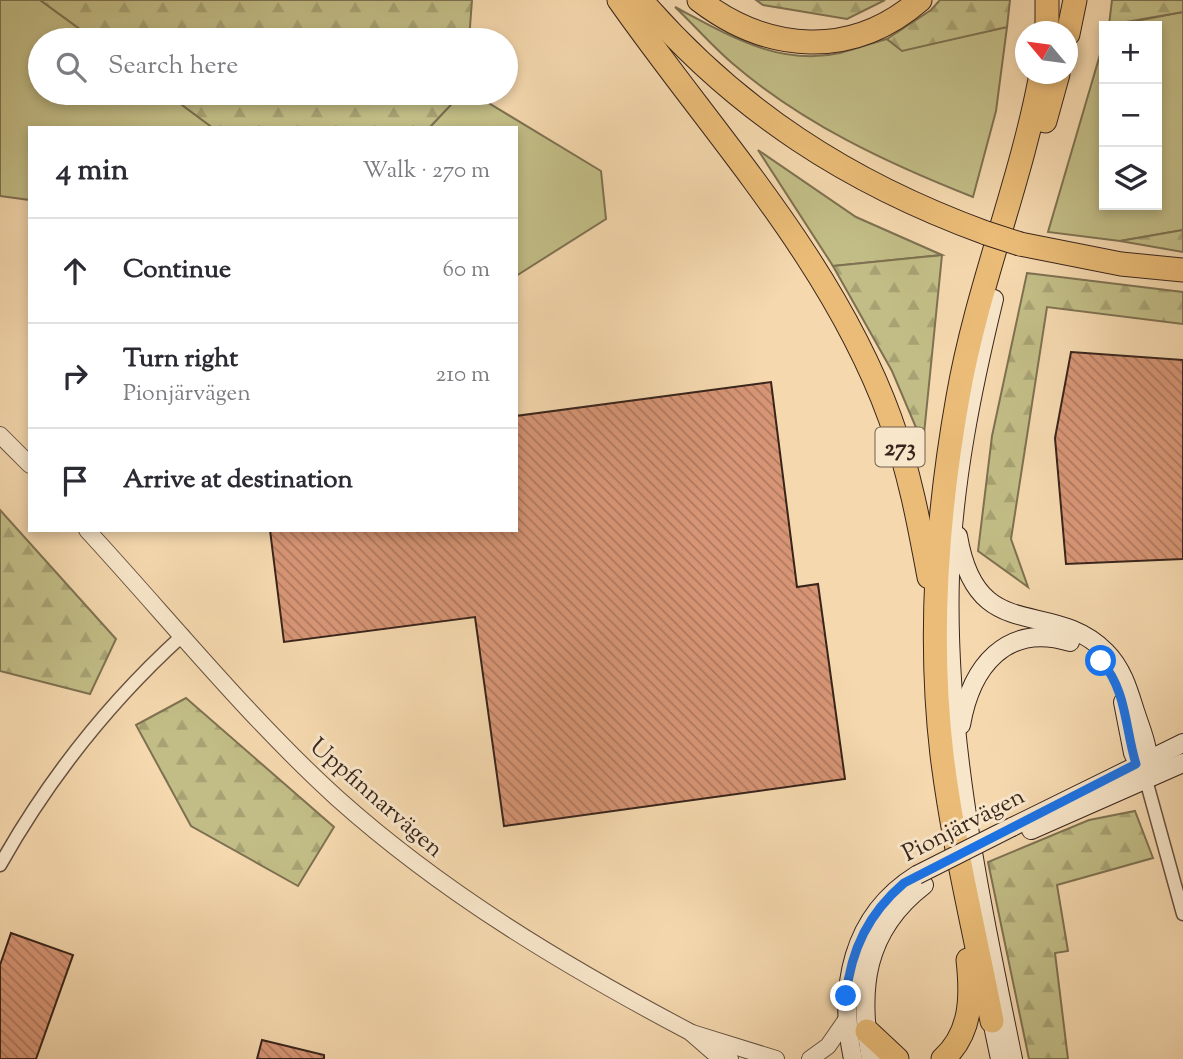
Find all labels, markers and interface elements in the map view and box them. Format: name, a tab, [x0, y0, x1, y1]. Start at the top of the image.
north arrow	[1015, 21, 1078, 84]
map controls	[1099, 21, 1162, 210]
button: +	[1099, 21, 1162, 84]
search box	[28, 28, 518, 105]
icon: search	[52, 48, 90, 86]
text: Search here	[108, 48, 238, 85]
button: −	[1099, 84, 1162, 147]
button: layers	[1099, 147, 1162, 210]
text: 4 min	[56, 150, 129, 193]
text: Walk · 270 m	[362, 155, 490, 188]
icon: ahead	[56, 252, 94, 290]
text: Continue	[123, 252, 231, 289]
text: 60 m	[442, 254, 490, 287]
text: Turn right	[123, 341, 238, 378]
icon: right	[56, 357, 94, 395]
text: 210 m	[436, 359, 490, 392]
text: Pionjärvägen	[123, 378, 251, 411]
road number: 273	[876, 428, 925, 466]
icon: arrive	[56, 462, 94, 500]
text: Arrive at destination	[123, 462, 353, 499]
route start	[1085, 645, 1116, 676]
street label: Uppfinnarvägen	[301, 731, 450, 866]
street label: Pionjärvägen	[897, 780, 1031, 871]
route end	[830, 980, 861, 1011]

